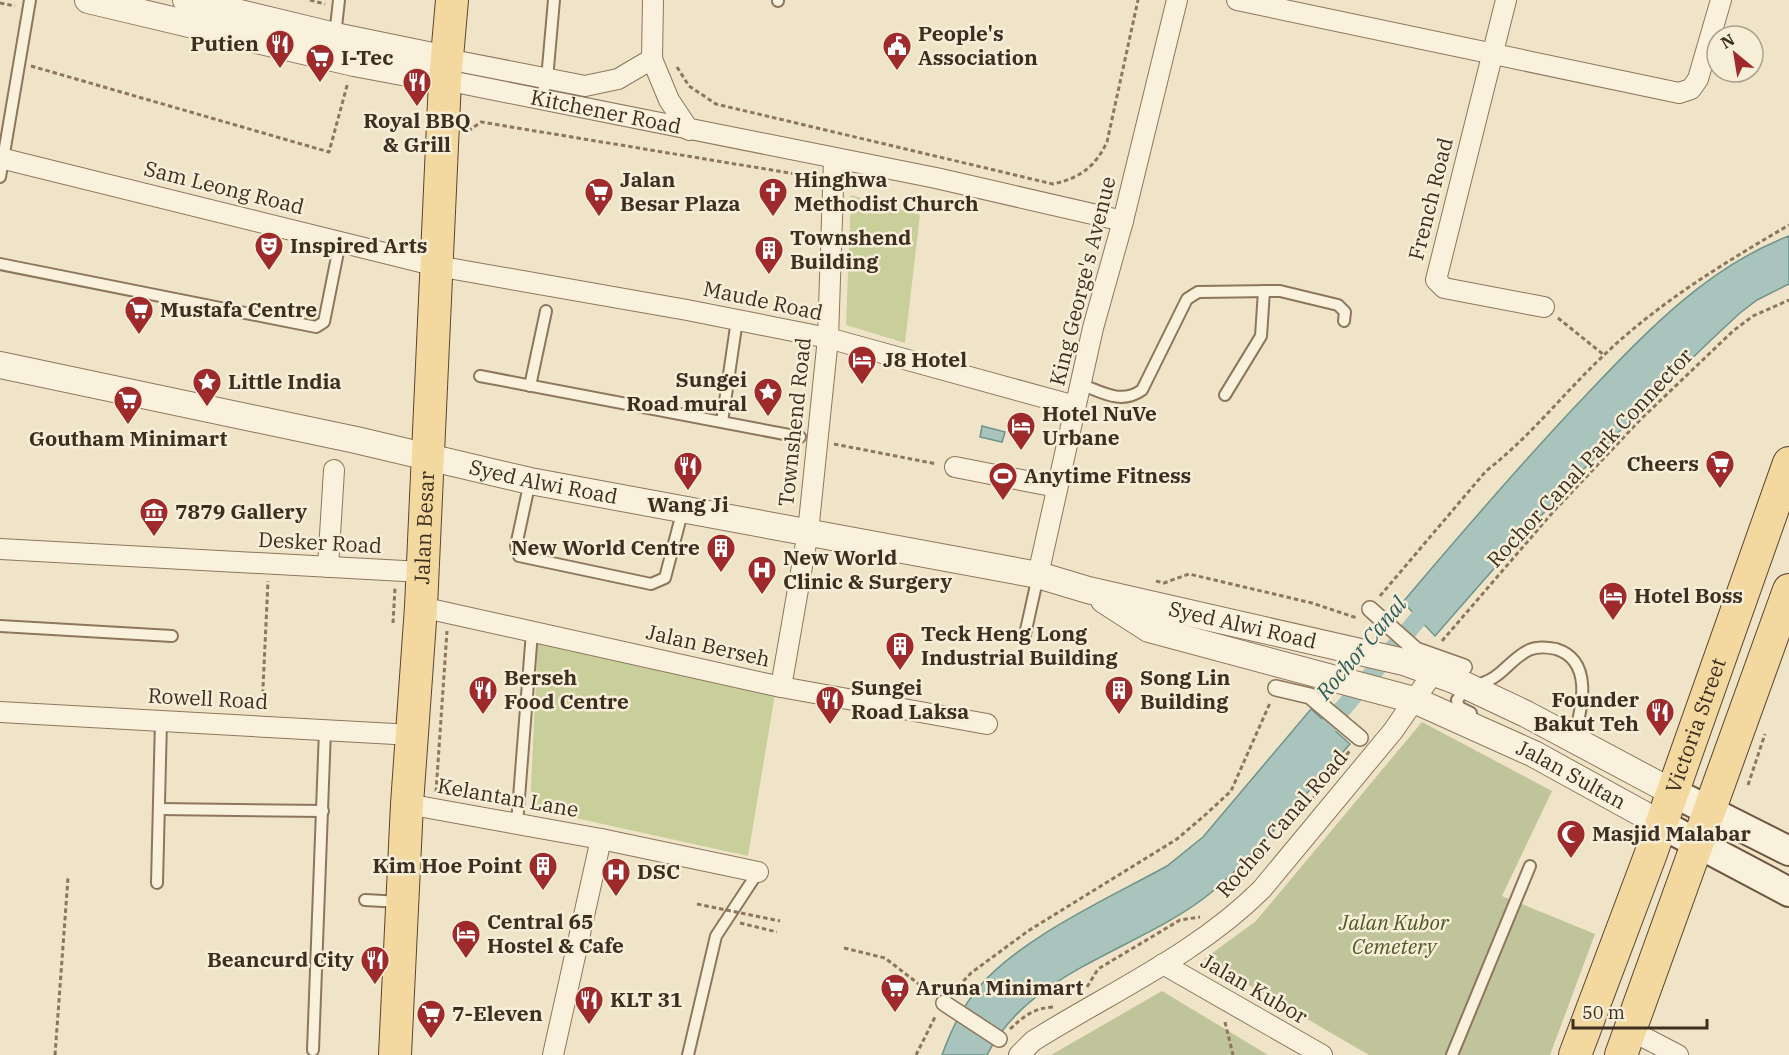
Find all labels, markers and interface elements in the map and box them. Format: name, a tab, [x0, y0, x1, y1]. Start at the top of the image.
place label: People's Association	[918, 19, 1038, 71]
north arrow	[1705, 24, 1765, 84]
restaurant icon: Putien	[264, 28, 296, 70]
place label: Putien	[190, 29, 259, 57]
text: N	[1717, 29, 1738, 53]
public building icon: People's Association	[881, 30, 913, 72]
supermarket icon: I-Tec	[304, 42, 336, 84]
place label: I-Tec	[341, 43, 393, 71]
restaurant icon: Royal BBQ & Grill	[401, 66, 433, 108]
street label: Kitchener Road	[528, 82, 684, 140]
place label: Royal BBQ & Grill	[363, 106, 471, 158]
street label: French Road	[1401, 134, 1459, 263]
street label: Sam Leong Road	[141, 154, 307, 221]
place label: Jalan Besar Plaza	[620, 165, 740, 217]
place label: Hinghwa Methodist Church	[794, 165, 979, 217]
street label: King George's Avenue	[1042, 173, 1122, 388]
supermarket icon: Jalan Besar Plaza	[583, 176, 615, 218]
church icon: Hinghwa Methodist Church	[757, 176, 789, 218]
place label: Townshend Building	[790, 223, 911, 275]
theatre icon: Inspired Arts	[253, 230, 285, 272]
place label: Inspired Arts	[290, 231, 427, 259]
building icon: Townshend Building	[753, 234, 785, 276]
street label: Maude Road	[701, 274, 826, 326]
supermarket icon: Mustafa Centre	[123, 294, 155, 336]
place label: Mustafa Centre	[160, 295, 317, 323]
street label: Townshend Road	[771, 336, 817, 508]
street label: Rochor Canal Park Connector	[1480, 341, 1699, 573]
hotel icon: J8 Hotel	[846, 344, 878, 386]
place label: J8 Hotel	[883, 345, 967, 373]
place label: Sungei Road mural	[626, 365, 747, 417]
place icon: Little India	[191, 366, 223, 408]
place label: Little India	[228, 367, 342, 395]
place icon: Sungei Road mural	[752, 376, 784, 418]
supermarket icon: Goutham Minimart	[112, 384, 144, 426]
place label: Hotel NuVe Urbane	[1042, 399, 1157, 451]
hotel icon: Hotel NuVe Urbane	[1005, 410, 1037, 452]
place label: Goutham Minimart	[29, 424, 227, 452]
supermarket icon: Cheers	[1704, 448, 1736, 490]
place label: Cheers	[1627, 449, 1699, 477]
restaurant icon: Wang Ji	[672, 450, 704, 492]
street label: Syed Alwi Road	[467, 452, 620, 510]
sports icon: Anytime Fitness	[987, 460, 1019, 502]
place label: Anytime Fitness	[1024, 461, 1191, 489]
street label: Jalan Besar	[407, 470, 440, 585]
place label: Wang Ji	[647, 490, 729, 518]
museum icon: 7879 Gallery	[138, 496, 170, 538]
place label: 7879 Gallery	[175, 497, 307, 525]
street label: Desker Road	[258, 525, 383, 559]
building icon: New World Centre	[705, 532, 737, 574]
place label: New World Centre	[511, 533, 700, 561]
place label: New World Clinic & Surgery	[783, 543, 952, 595]
hospital icon: New World Clinic & Surgery	[746, 554, 778, 596]
hotel icon: Hotel Boss	[1597, 580, 1629, 622]
place label: Hotel Boss	[1634, 581, 1743, 609]
water label: Rochor Canal	[1308, 589, 1413, 706]
street label: Syed Alwi Road	[1166, 594, 1320, 655]
street label: Jalan Berseh	[644, 617, 773, 673]
place label: Teck Heng Long Industrial Building	[921, 619, 1119, 671]
building icon: Teck Heng Long Industrial Building	[884, 630, 916, 672]
street label: Victoria Street	[1658, 654, 1732, 797]
place label: Berseh Food Centre	[504, 663, 629, 715]
place label: Song Lin Building	[1140, 663, 1230, 715]
place label: Sungei Road Laksa	[851, 673, 969, 725]
restaurant icon: Berseh Food Centre	[467, 674, 499, 716]
building icon: Song Lin Building	[1103, 674, 1135, 716]
street label: Rowell Road	[147, 681, 269, 715]
restaurant icon: Sungei Road Laksa	[814, 684, 846, 726]
place label: Founder Bakut Teh	[1534, 685, 1640, 737]
restaurant icon: Founder Bakut Teh	[1644, 696, 1676, 738]
street label: Jalan Sultan	[1512, 733, 1631, 815]
street label: Rochor Canal Road	[1209, 743, 1353, 903]
street label: Kelantan Lane	[436, 771, 581, 823]
mosque icon: Masjid Malabar	[1555, 818, 1587, 860]
place label: Masjid Malabar	[1592, 819, 1751, 847]
building icon: Kim Hoe Point	[527, 850, 559, 892]
place label: Kim Hoe Point	[373, 851, 522, 879]
hospital icon: DSC	[600, 856, 632, 898]
place label: DSC	[637, 857, 680, 885]
place label: Central 65 Hostel & Cafe	[487, 907, 624, 959]
park label: Jalan Kubor Cemetery	[1338, 908, 1450, 960]
hotel icon: Central 65 Hostel & Cafe	[450, 918, 482, 960]
restaurant icon: Beancurd City	[359, 944, 391, 986]
place label: Beancurd City	[207, 945, 354, 973]
street label: Jalan Kubor	[1196, 946, 1313, 1030]
supermarket icon: Aruna Minimart	[879, 972, 911, 1014]
place label: Aruna Minimart	[916, 973, 1083, 1001]
restaurant icon: KLT 31	[573, 984, 605, 1026]
place label: KLT 31	[610, 985, 683, 1013]
scale bar	[1573, 992, 1706, 1030]
supermarket icon: 7-Eleven	[415, 998, 447, 1040]
place label: 7-Eleven	[452, 999, 543, 1027]
text: 50 m	[1582, 1001, 1625, 1024]

